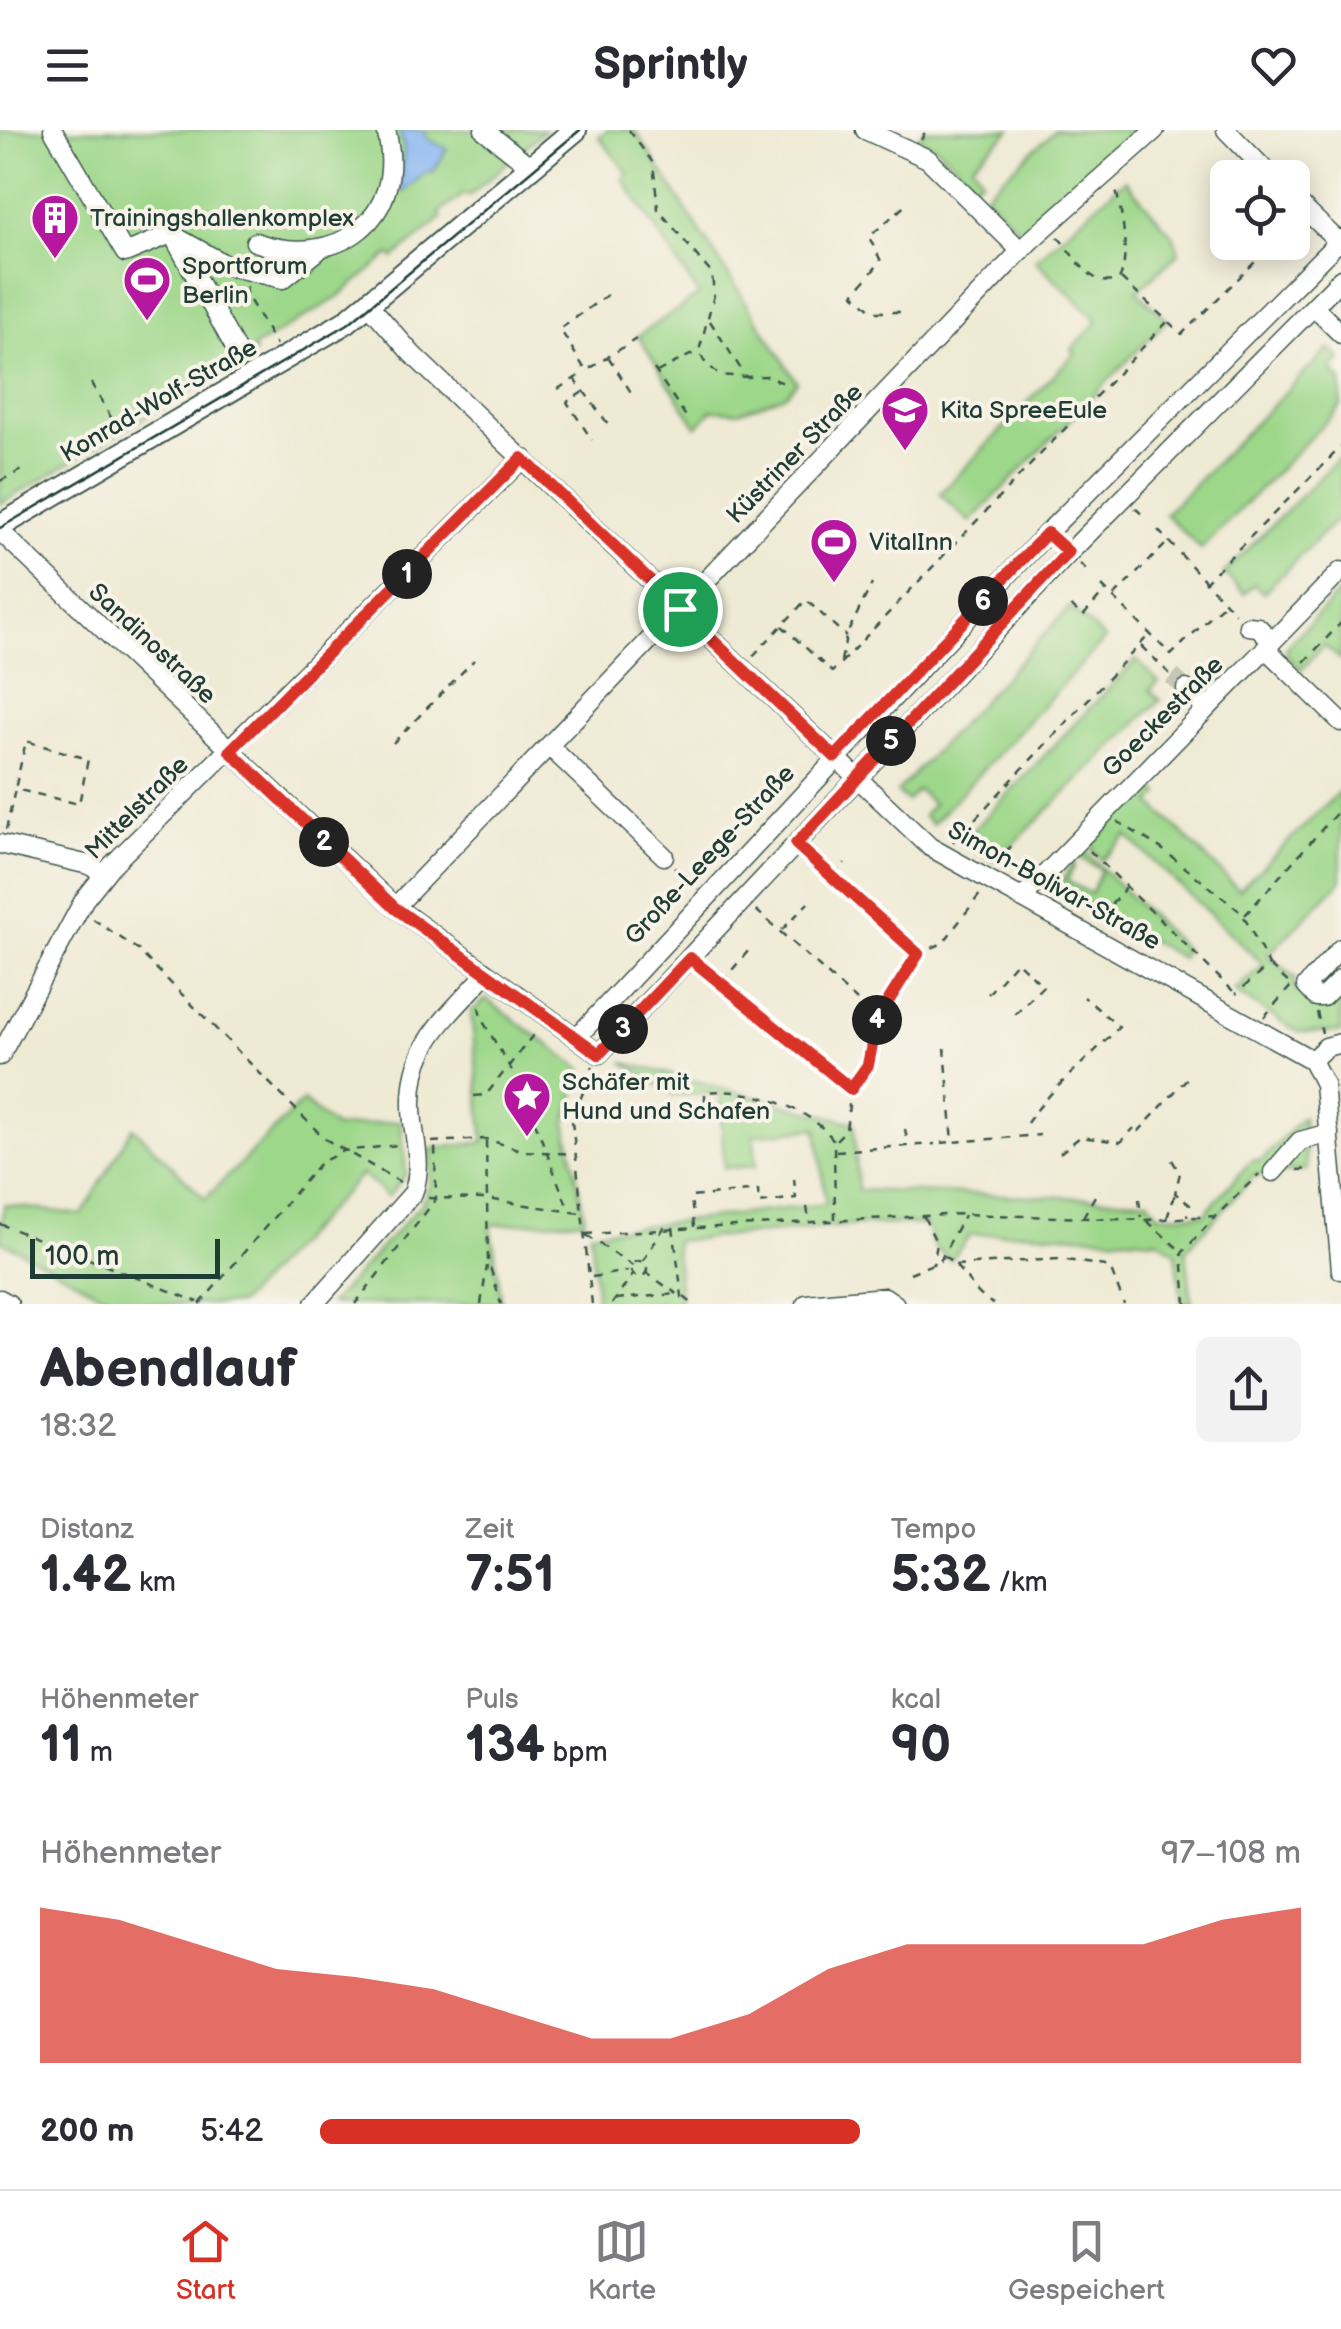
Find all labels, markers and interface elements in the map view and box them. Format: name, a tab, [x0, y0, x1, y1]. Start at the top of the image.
icon: menu	[40, 38, 95, 93]
text: Sprintly	[593, 38, 748, 93]
icon: heart	[1246, 38, 1301, 93]
map controls	[1210, 160, 1310, 260]
button: locate	[1210, 160, 1310, 260]
building icon: Trainingshallenkomplex	[29, 192, 81, 260]
place label: Trainingshallenkomplex	[90, 203, 354, 234]
place label: Sportforum Berlin	[182, 251, 307, 311]
sports icon: Sportforum Berlin	[121, 254, 173, 322]
street label: Konrad-Wolf-Straße	[55, 332, 263, 470]
street label: Küstriner Straße	[720, 377, 870, 531]
school or university icon: Kita SpreeEule	[879, 384, 931, 452]
place label: Kita SpreeEule	[940, 395, 1107, 426]
sports icon: VitalInn	[808, 516, 860, 584]
place label: VitalInn	[869, 527, 953, 558]
pin: 1	[382, 549, 432, 599]
text: 1	[401, 557, 413, 590]
pin	[638, 567, 723, 652]
pin: 6	[958, 576, 1008, 626]
street label: Sandinostraße	[82, 577, 222, 711]
icon: arrive	[653, 582, 708, 637]
text: 6	[975, 584, 991, 617]
street label: Goeckestraße	[1096, 650, 1230, 784]
pin: 5	[866, 716, 916, 766]
text: 5	[883, 724, 899, 757]
street label: Mittelstraße	[79, 750, 195, 866]
street label: Große-Leege-Straße	[618, 758, 802, 952]
street label: Simon-Bolivar-Straße	[942, 815, 1166, 957]
pin: 2	[299, 817, 349, 867]
text: 2	[316, 825, 332, 858]
pin: 4	[852, 995, 902, 1045]
text: 4	[869, 1003, 885, 1036]
pin: 3	[598, 1004, 648, 1054]
text: 3	[615, 1012, 631, 1045]
place label: Schäfer mit Hund und Schafen	[562, 1067, 770, 1127]
place icon: Schäfer mit Hund und Schafen	[501, 1070, 553, 1138]
scale bar	[30, 1234, 220, 1278]
text: 100 m	[45, 1240, 119, 1273]
text: Abendlauf	[40, 1336, 297, 1403]
button: share	[1196, 1337, 1301, 1442]
text: 18:32	[40, 1407, 116, 1446]
text: Distanz	[40, 1513, 134, 1546]
text: Zeit	[465, 1513, 514, 1546]
text: Tempo	[891, 1513, 976, 1546]
text: 1.42	[40, 1546, 131, 1606]
text: 7:51	[465, 1546, 555, 1606]
text: 5:32	[891, 1546, 991, 1606]
text: km	[131, 1566, 176, 1599]
text: /km	[991, 1566, 1048, 1599]
text: Höhenmeter	[40, 1683, 198, 1716]
text: Puls	[465, 1683, 519, 1716]
text: kcal	[891, 1683, 941, 1716]
text: 11	[40, 1716, 82, 1776]
text: 134	[465, 1716, 545, 1776]
text: 90	[891, 1716, 951, 1776]
text: m	[82, 1736, 113, 1769]
text: bpm	[545, 1736, 608, 1769]
text: Höhenmeter	[40, 1834, 221, 1873]
text: 97–108 m	[1161, 1834, 1301, 1873]
text: 200 m	[40, 2112, 134, 2151]
text: 5:42	[200, 2112, 263, 2151]
tab: Start	[176, 2214, 236, 2307]
tab: Karte	[588, 2214, 656, 2307]
tab: Gespeichert	[1008, 2214, 1165, 2307]

